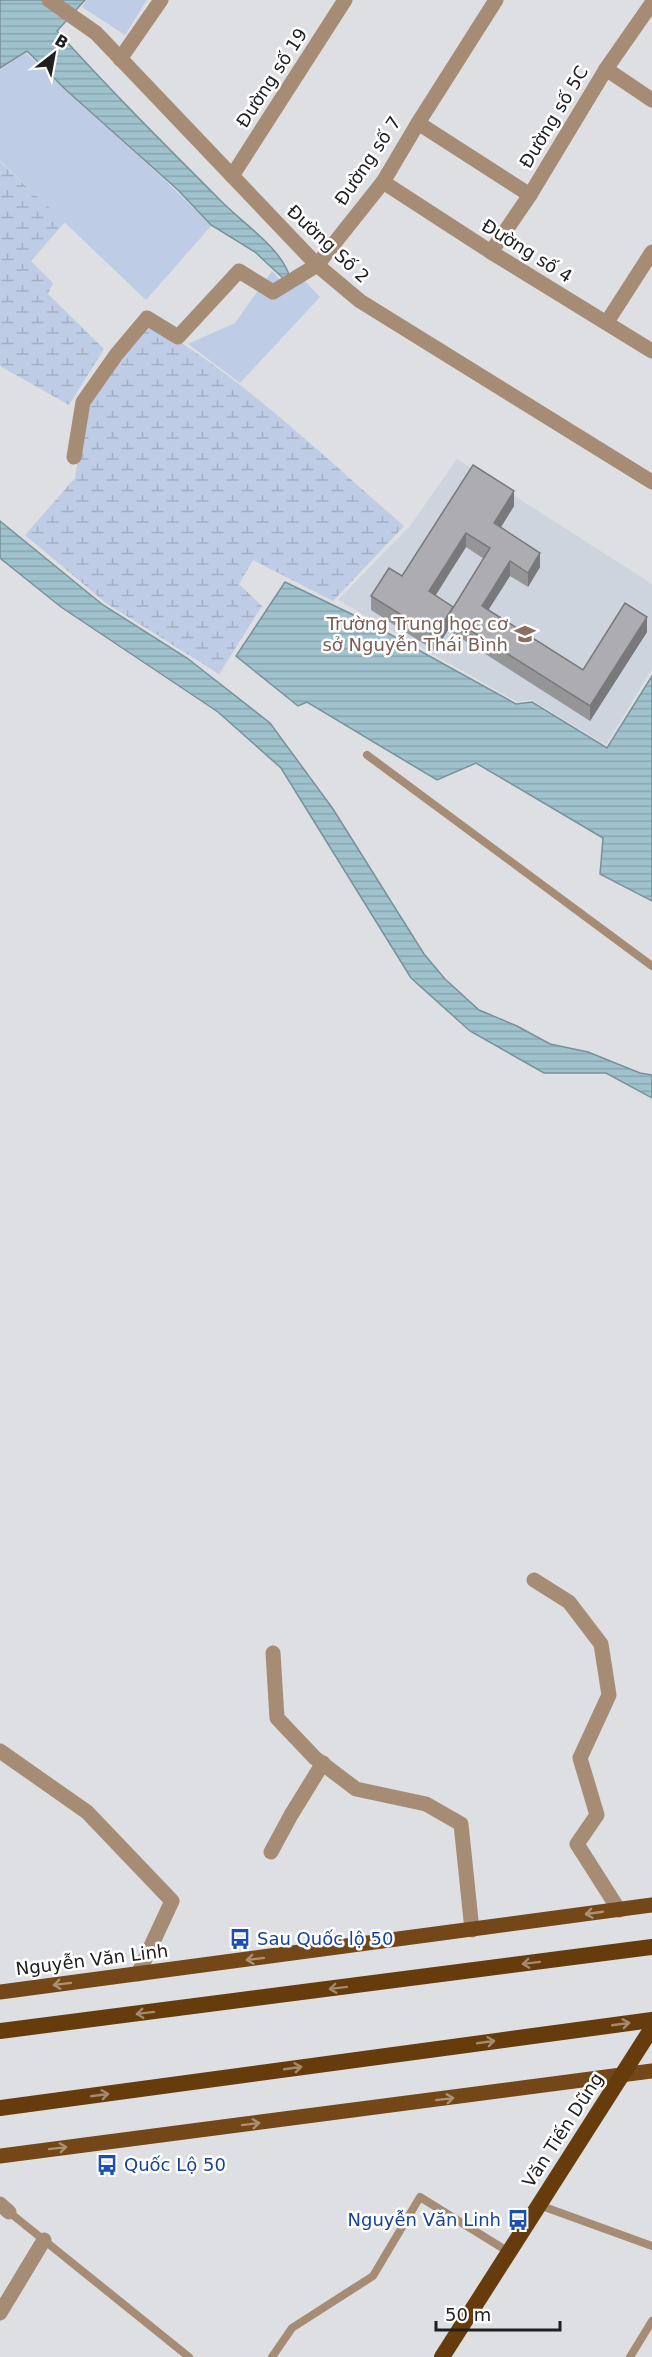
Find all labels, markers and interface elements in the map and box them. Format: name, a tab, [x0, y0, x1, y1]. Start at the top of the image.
north arrow	[24, 24, 84, 84]
street label: Đường số 19	[232, 24, 311, 131]
text: B	[51, 30, 72, 53]
street label: Đường số 5C	[515, 62, 592, 171]
street label: Đường số 7	[330, 112, 405, 209]
street label: Đường Số 2	[283, 200, 374, 287]
street label: Đường số 4	[478, 215, 576, 287]
place label: Trường Trung học cơ sở Nguyễn Thái Bình	[322, 613, 508, 655]
school or university icon: Trường Trung học cơ sở Nguyễn Thái Bình	[513, 622, 537, 646]
one-way arrow	[585, 1908, 604, 1919]
bus stop icon: Sau Quốc lộ 50	[228, 1927, 252, 1951]
place label: Sau Quốc lộ 50	[257, 1928, 393, 1949]
street label: Nguyễn Văn Linh	[14, 1940, 169, 1979]
one-way arrow	[246, 1953, 265, 1964]
one-way arrow	[522, 1957, 542, 1968]
one-way arrow	[52, 1978, 72, 1989]
one-way arrow	[329, 1982, 349, 1993]
one-way arrow	[135, 2007, 155, 2018]
one-way arrow	[611, 2019, 630, 2030]
one-way arrow	[476, 2037, 496, 2048]
one-way arrow	[282, 2063, 302, 2074]
street label: Văn Tiến Dũng	[518, 2069, 607, 2191]
one-way arrow	[89, 2089, 109, 2100]
one-way arrow	[434, 2093, 454, 2104]
one-way arrow	[241, 2118, 261, 2129]
one-way arrow	[48, 2143, 67, 2154]
bus stop icon: Quốc Lộ 50	[95, 2153, 119, 2177]
place label: Quốc Lộ 50	[124, 2154, 226, 2175]
bus stop icon: Nguyễn Văn Linh	[506, 2208, 530, 2232]
place label: Nguyễn Văn Linh	[348, 2209, 501, 2230]
scale bar	[436, 2294, 560, 2332]
text: 50 m	[445, 2304, 491, 2325]

